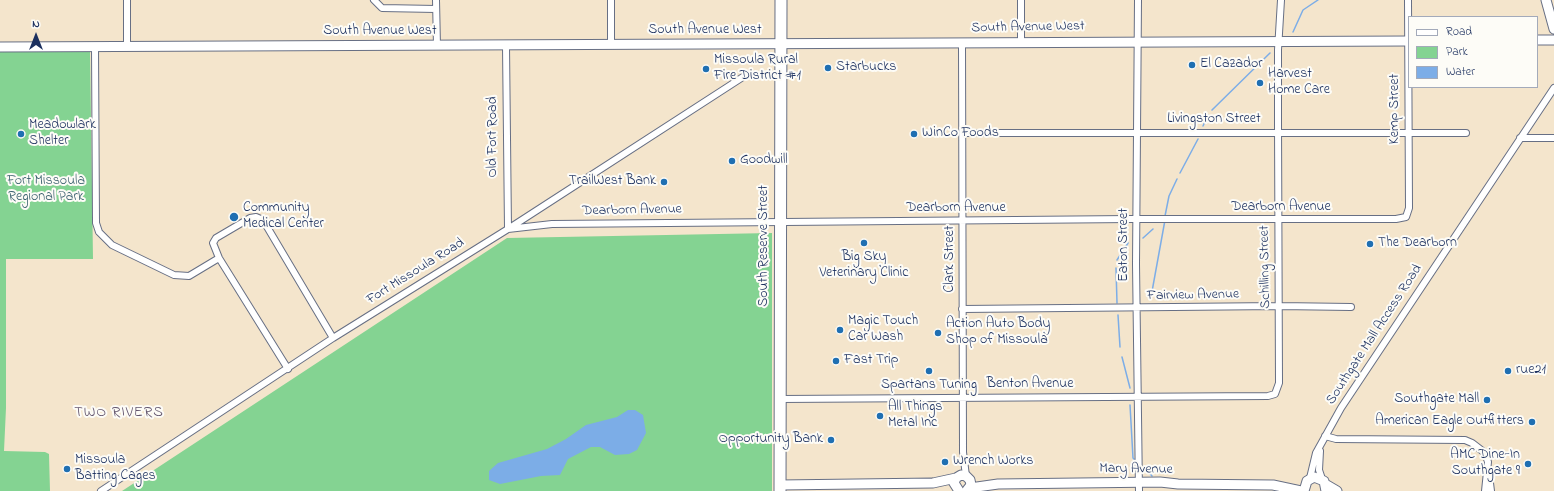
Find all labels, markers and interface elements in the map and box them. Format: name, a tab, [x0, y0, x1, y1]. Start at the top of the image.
north arrow	[16, 16, 56, 56]
text: N	[32, 16, 40, 32]
legend	[1408, 16, 1538, 88]
street label: South Avenue West	[971, 19, 1085, 37]
street label: South Avenue West	[648, 23, 762, 39]
text: Road	[1446, 23, 1472, 41]
street label: South Avenue West	[323, 24, 437, 40]
text: Park	[1446, 43, 1468, 61]
place label: Missoula Rural Fire District #1	[714, 53, 801, 86]
place label: El Cazador	[1200, 57, 1262, 73]
place label: Starbucks	[836, 60, 896, 76]
marker: El Cazador	[1187, 60, 1197, 70]
marker: Starbucks	[823, 63, 833, 73]
text: Water	[1446, 63, 1475, 81]
marker: Missoula Rural Fire District #1	[701, 64, 711, 74]
place label: Harvest Home Care	[1268, 67, 1330, 100]
street label: Kemp Street	[1388, 74, 1404, 144]
marker: Harvest Home Care	[1255, 78, 1265, 88]
street label: Old Fort Road	[486, 96, 502, 178]
street label: Livingston Street	[1167, 112, 1261, 128]
place label: Meadowlark Shelter	[29, 118, 96, 150]
place label: WinCo Foods	[922, 126, 999, 142]
marker: Meadowlark Shelter	[16, 129, 26, 139]
marker: WinCo Foods	[909, 129, 919, 139]
place label: Goodwill	[740, 153, 788, 169]
marker: Goodwill	[727, 156, 737, 166]
park label: Fort Missoula Regional Park	[7, 174, 85, 206]
place label: TrailWest Bank	[569, 174, 656, 190]
marker: TrailWest Bank	[659, 177, 669, 187]
street label: South Reserve Street	[757, 185, 773, 307]
street label: Dearborn Avenue	[1231, 200, 1331, 216]
place label: Community Medical Center	[243, 201, 324, 234]
street label: Dearborn Avenue	[906, 201, 1006, 217]
street label: Dearborn Avenue	[582, 202, 682, 220]
street label: Eaton Street	[1117, 208, 1133, 282]
marker: Community Medical Center	[228, 211, 240, 223]
street label: Schilling Street	[1257, 225, 1275, 309]
street label: Clark Street	[943, 226, 959, 292]
street label: Fort Missoula Road	[364, 235, 468, 309]
place label: The Dearborn	[1378, 236, 1457, 252]
marker: Big Sky Veterinary Clinic	[859, 238, 869, 248]
marker: The Dearborn	[1365, 239, 1375, 249]
place label: Big Sky Veterinary Clinic	[820, 250, 908, 282]
street label: Southgate Mall Access Road	[1323, 262, 1427, 408]
street label: Fairview Avenue	[1147, 287, 1239, 305]
place label: Magic Touch Car Wash	[848, 314, 918, 346]
place label: Action Auto Body Shop of Missoula	[946, 317, 1050, 350]
marker: Magic Touch Car Wash	[835, 325, 845, 335]
marker: Action Auto Body Shop of Missoula	[933, 328, 943, 338]
place label: Fast Trip	[844, 353, 898, 369]
marker: Fast Trip	[831, 356, 841, 366]
place label: rue21	[1516, 363, 1546, 379]
marker: Spartans Tuning	[924, 366, 934, 376]
marker: rue21	[1503, 366, 1513, 376]
street label: Benton Avenue	[987, 377, 1073, 393]
place label: Spartans Tuning	[881, 378, 977, 394]
place label: Southgate Mall	[1394, 392, 1479, 408]
marker: Southgate Mall	[1482, 395, 1492, 405]
place label: All Things Metal Inc	[888, 400, 942, 432]
district label: TWO RIVERS	[74, 405, 164, 423]
marker: All Things Metal Inc	[875, 411, 885, 421]
place label: American Eagle Outfitters	[1375, 414, 1524, 430]
marker: American Eagle Outfitters	[1527, 417, 1537, 427]
place label: Opportunity Bank	[719, 432, 823, 448]
marker: Opportunity Bank	[826, 435, 836, 445]
place label: AMC Dine-In Southgate 9	[1450, 448, 1520, 480]
place label: Missoula Batting Cages	[75, 453, 156, 486]
place label: Wrench Works	[953, 454, 1033, 470]
marker: Wrench Works	[940, 457, 950, 467]
marker: AMC Dine-In Southgate 9	[1523, 459, 1533, 469]
street label: Mary Avenue	[1099, 461, 1173, 479]
marker: Missoula Batting Cages	[62, 464, 72, 474]

